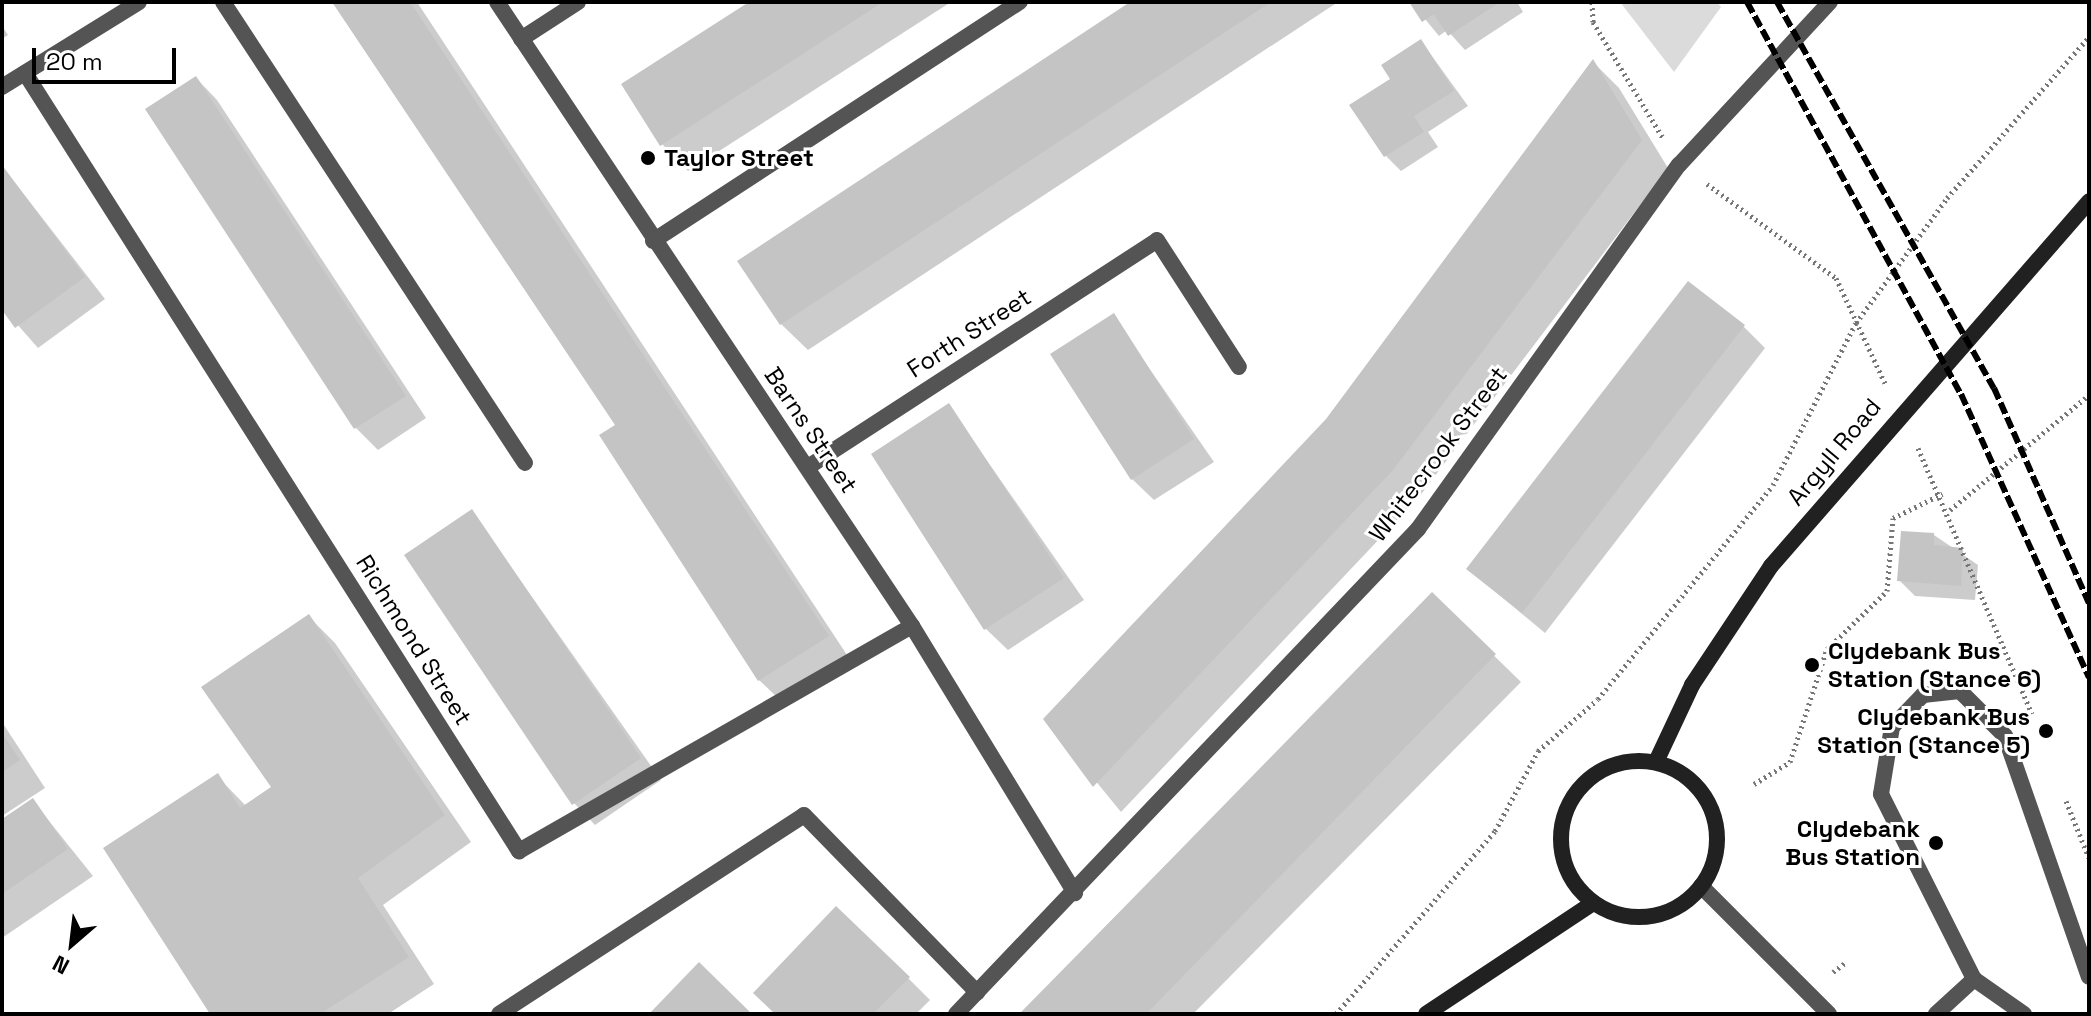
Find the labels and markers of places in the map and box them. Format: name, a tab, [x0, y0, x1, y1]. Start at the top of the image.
place label: Taylor Street	[664, 144, 814, 172]
marker: Taylor Street	[639, 149, 657, 167]
place label: Clydebank Bus Station (Stance 6)	[1828, 637, 2041, 693]
marker: Clydebank Bus Station (Stance 6)	[1803, 656, 1821, 674]
place label: Clydebank Bus Station (Stance 5)	[1817, 703, 2030, 759]
marker: Clydebank Bus Station (Stance 5)	[2037, 722, 2055, 740]
place label: Clydebank Bus Station	[1785, 815, 1920, 871]
marker: Clydebank Bus Station	[1927, 834, 1945, 852]

